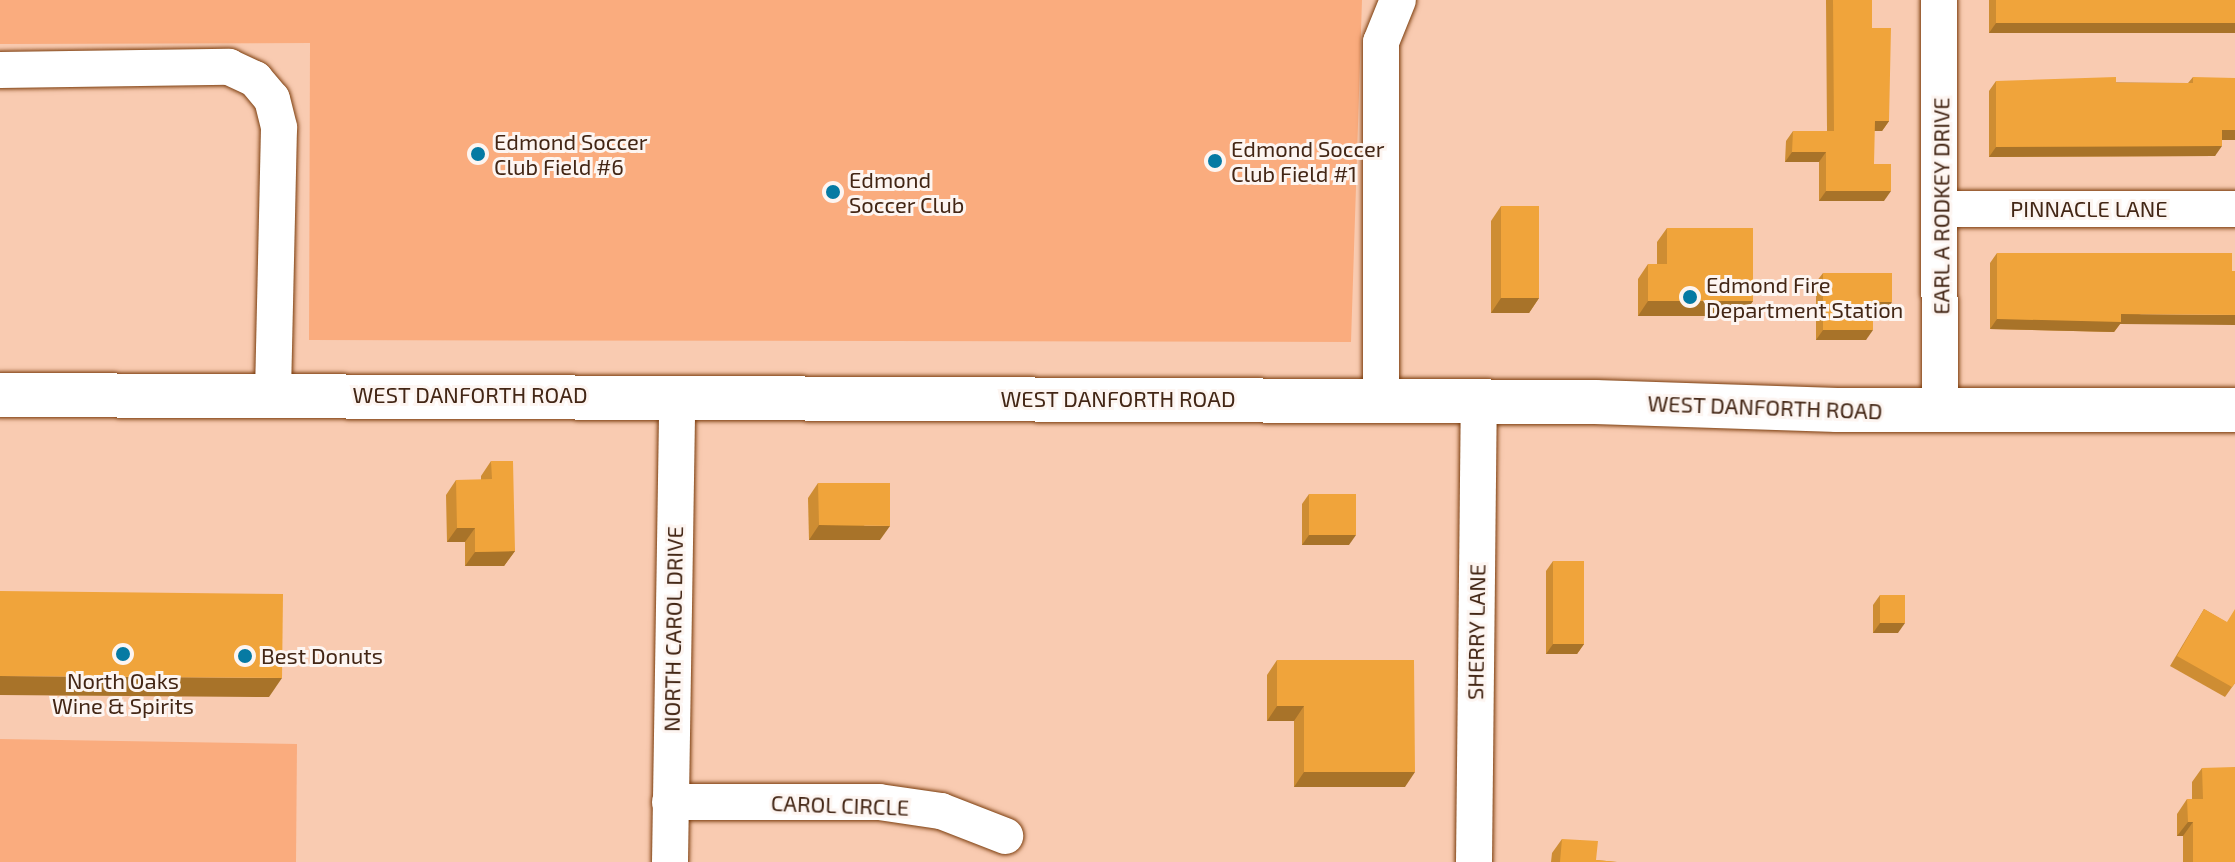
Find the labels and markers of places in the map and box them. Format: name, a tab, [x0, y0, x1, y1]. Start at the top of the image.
place label: Edmond Soccer Club Field #6	[494, 128, 648, 180]
place label: Edmond Soccer Club Field #1	[1231, 135, 1385, 186]
marker: Edmond Soccer Club Field #6	[469, 145, 487, 163]
marker: Edmond Soccer Club Field #1	[1206, 152, 1224, 170]
place label: Edmond Soccer Club	[849, 166, 965, 218]
marker: Edmond Soccer Club	[824, 183, 842, 201]
place label: Edmond Fire Department Station	[1706, 271, 1903, 322]
marker: Edmond Fire Department Station	[1681, 288, 1699, 306]
place label: Best Donuts	[261, 643, 383, 669]
marker: North Oaks Wine & Spirits	[114, 645, 132, 663]
marker: Best Donuts	[236, 647, 254, 665]
place label: North Oaks Wine & Spirits	[52, 667, 194, 718]

